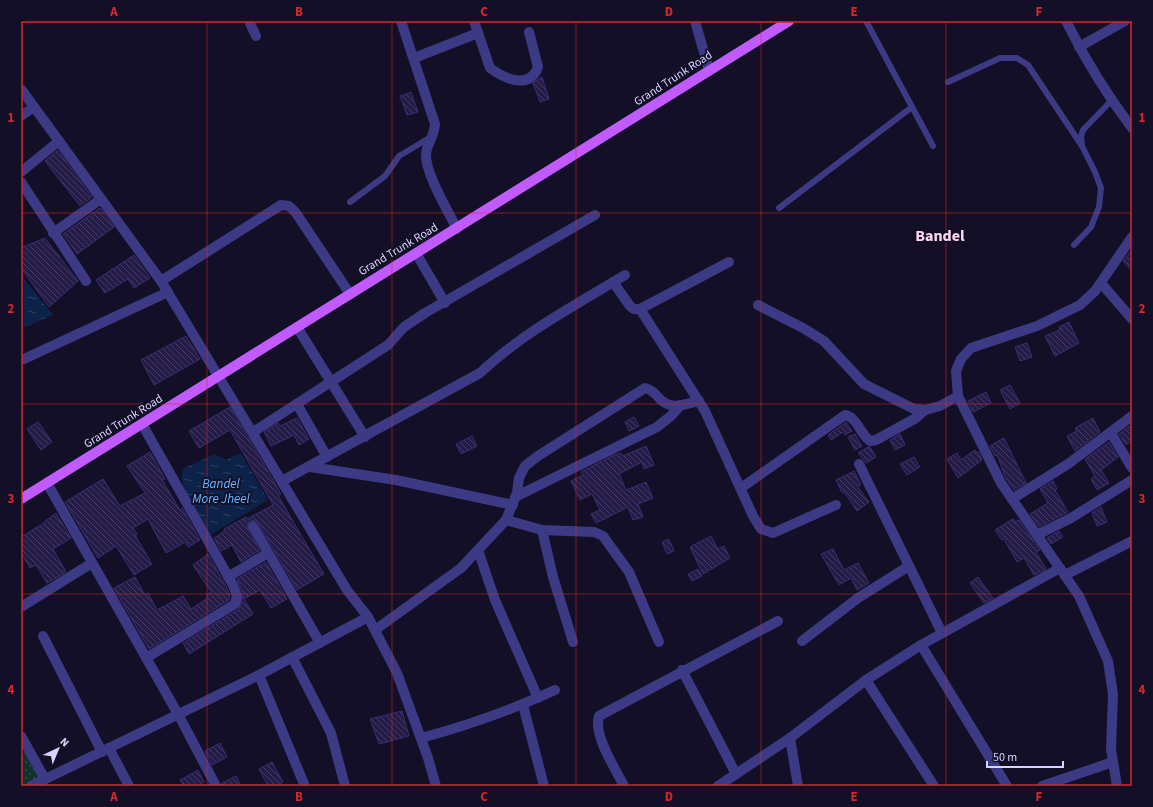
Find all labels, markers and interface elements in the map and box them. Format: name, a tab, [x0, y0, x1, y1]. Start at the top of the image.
text: A	[109, 3, 118, 21]
text: B	[295, 3, 303, 21]
text: C	[480, 3, 488, 21]
text: D	[665, 3, 673, 21]
text: E	[850, 3, 858, 21]
text: F	[1036, 3, 1043, 21]
street label: Grand Trunk Road	[631, 47, 716, 110]
text: 1	[8, 109, 15, 127]
text: 1	[1139, 109, 1146, 127]
street label: Grand Trunk Road	[355, 219, 441, 280]
district label: Bandel	[915, 225, 965, 247]
text: 2	[8, 300, 15, 318]
text: 2	[1139, 300, 1146, 318]
street label: Grand Trunk Road	[81, 390, 166, 453]
water label: Bandel More Jheel	[192, 475, 250, 508]
text: 3	[8, 490, 15, 508]
text: 3	[1139, 490, 1146, 508]
text: 4	[8, 681, 15, 699]
text: 4	[1139, 681, 1146, 699]
north arrow	[38, 729, 78, 769]
text: N	[57, 734, 72, 750]
scale bar	[987, 743, 1063, 769]
text: 50 m	[993, 749, 1017, 766]
text: A	[109, 788, 118, 806]
text: B	[295, 788, 303, 806]
text: C	[480, 788, 488, 806]
text: D	[665, 788, 673, 806]
text: E	[850, 788, 858, 806]
text: F	[1036, 788, 1043, 806]

